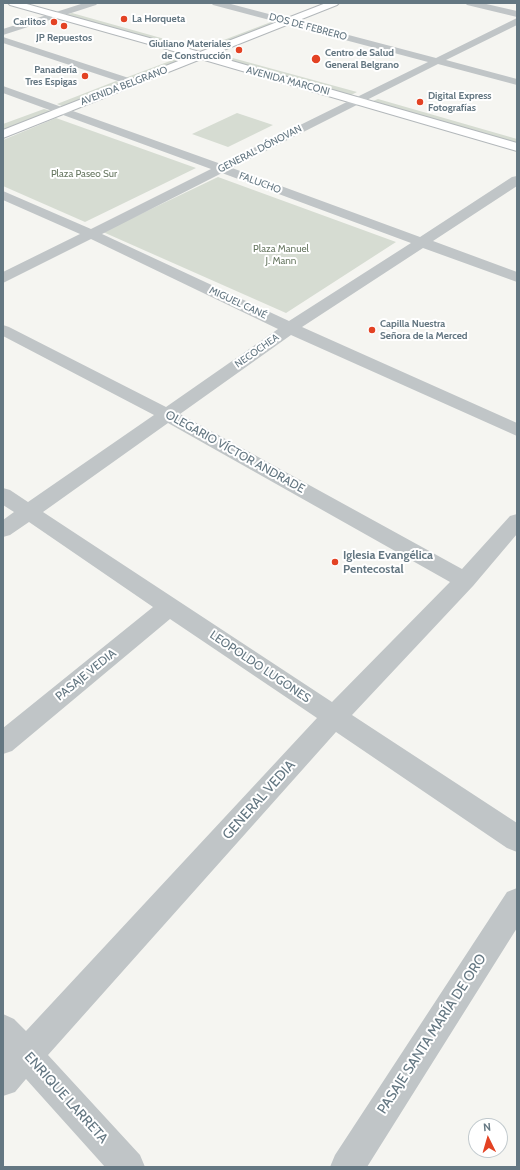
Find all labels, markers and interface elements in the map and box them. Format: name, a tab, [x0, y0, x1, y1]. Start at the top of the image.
street label: DOS DE FEBRERO	[268, 11, 348, 43]
place label: La Horqueta	[132, 13, 185, 25]
marker: La Horqueta	[119, 14, 129, 24]
place label: Carlitos	[13, 16, 46, 28]
marker: Carlitos	[49, 17, 59, 27]
marker: JP Repuestos	[59, 21, 69, 31]
place label: JP Repuestos	[36, 32, 92, 44]
place label: Giuliano Materiales de Construcción	[149, 38, 231, 62]
marker: Giuliano Materiales de Construcción	[234, 45, 244, 55]
place label: Centro de Salud General Belgrano	[325, 47, 399, 70]
marker: Centro de Salud General Belgrano	[310, 53, 322, 65]
place label: Panadería Tres Espigas	[25, 64, 77, 88]
street label: AVENIDA BELGRANO	[79, 64, 169, 108]
street label: AVENIDA MARCONI	[245, 64, 331, 98]
marker: Panadería Tres Espigas	[80, 71, 90, 81]
place label: Digital Express Fotografías	[428, 90, 492, 114]
marker: Digital Express Fotografías	[415, 97, 425, 107]
street label: GENERAL DÓNOVAN	[216, 123, 304, 175]
park label: Plaza Paseo Sur	[51, 168, 117, 180]
street label: FALUCHO	[237, 170, 283, 196]
park label: Plaza Manuel J. Mann	[253, 243, 309, 266]
street label: MIGUEL CANÉ	[207, 284, 269, 322]
place label: Capilla Nuestra Señora de la Merced	[380, 318, 468, 342]
marker: Capilla Nuestra Señora de la Merced	[367, 325, 377, 335]
street label: NECOCHEA	[233, 331, 281, 371]
street label: OLEGARIO VÍCTOR ANDRADE	[163, 408, 307, 496]
place label: Iglesia Evangélica Pentecostal	[343, 548, 433, 576]
marker: Iglesia Evangélica Pentecostal	[330, 557, 340, 567]
street label: LEOPOLDO LUGONES	[207, 628, 313, 706]
street label: PASAJE VEDIA	[53, 646, 119, 704]
street label: GENERAL VEDIA	[219, 757, 299, 843]
street label: PASAJE SANTA MARÍA DE ORO	[374, 951, 490, 1117]
street label: ENRIQUE LARRETA	[21, 1049, 111, 1147]
north arrow	[468, 1118, 508, 1158]
text: N	[483, 1120, 492, 1134]

